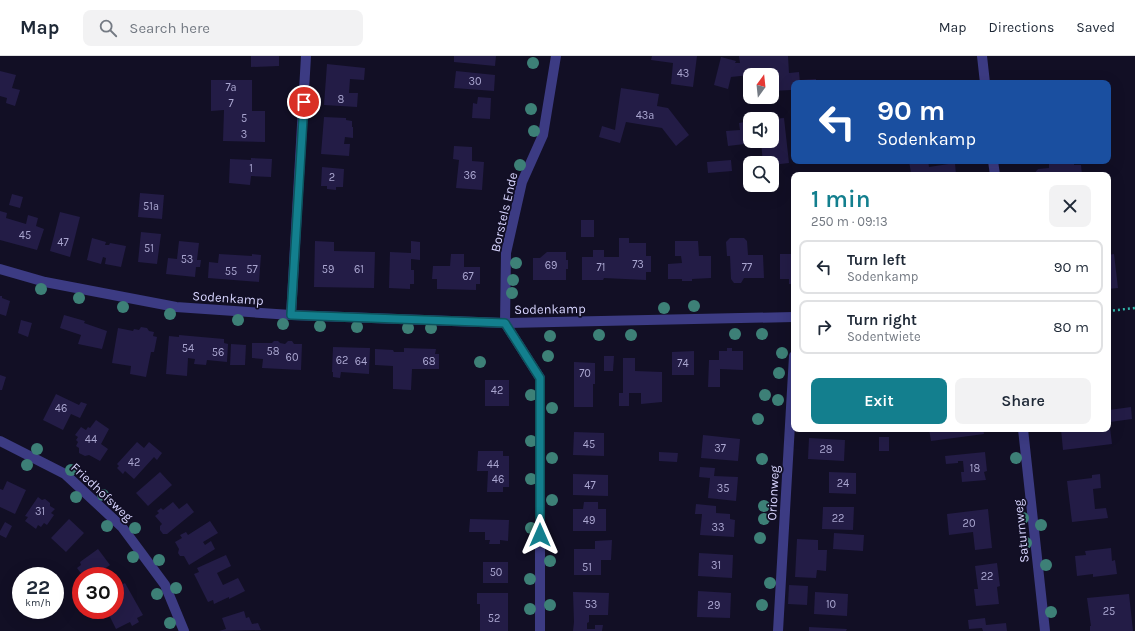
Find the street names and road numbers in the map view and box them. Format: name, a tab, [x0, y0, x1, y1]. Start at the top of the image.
street label: Borstels Ende	[488, 170, 521, 253]
street label: Sodenkamp	[192, 288, 264, 308]
street label: Sodenkamp	[514, 301, 586, 317]
street label: Friedhofsweg	[68, 460, 137, 525]
street label: Orionweg	[764, 464, 782, 521]
street label: Saturnweg	[1010, 498, 1032, 563]

